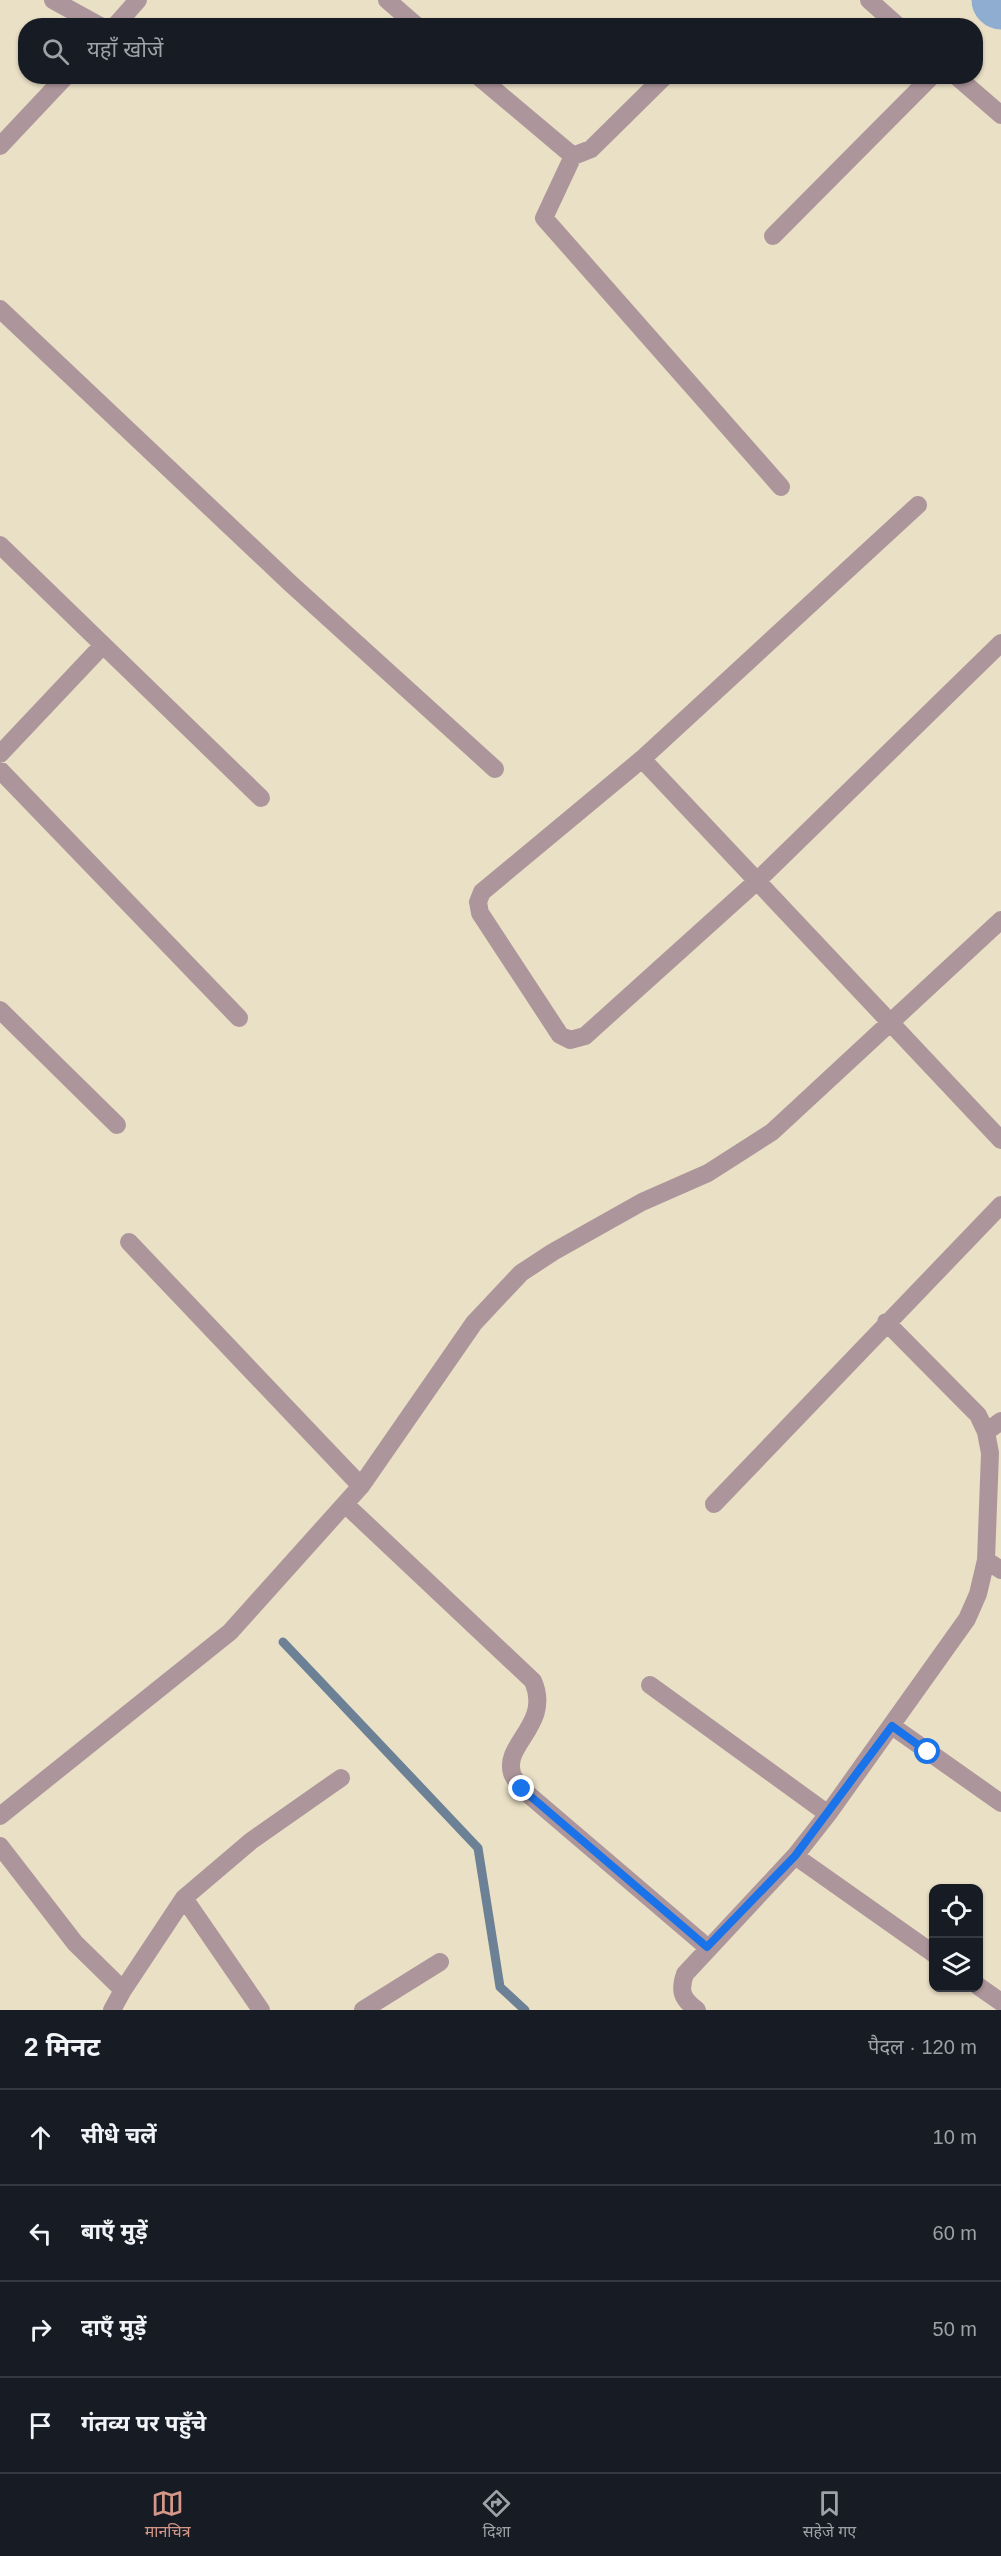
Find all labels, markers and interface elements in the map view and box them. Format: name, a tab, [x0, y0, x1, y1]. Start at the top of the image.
search box	[18, 18, 983, 84]
icon: search	[39, 35, 72, 68]
text: यहाँ खोजें	[87, 37, 163, 62]
route start	[914, 1738, 940, 1764]
route end	[508, 1775, 534, 1801]
map controls	[929, 1884, 983, 1992]
button: locate	[929, 1884, 983, 1938]
button: layers	[929, 1938, 983, 1992]
text: 2 मिनट	[24, 2032, 100, 2062]
text: पैदल · 120 m	[868, 2036, 977, 2058]
icon: ahead	[24, 2121, 57, 2154]
text: सीधे चलें	[81, 2123, 156, 2148]
text: 10 m	[933, 2126, 977, 2148]
icon: left	[24, 2217, 57, 2250]
text: बाएँ मुड़ें	[81, 2219, 147, 2244]
text: 60 m	[933, 2222, 977, 2244]
icon: right	[24, 2313, 57, 2346]
text: दाएँ मुड़ें	[81, 2315, 146, 2340]
text: 50 m	[933, 2318, 977, 2340]
icon: arrive	[24, 2409, 57, 2442]
text: गंतव्य पर पहुँचे	[81, 2411, 206, 2436]
tab: मानचित्र	[145, 2487, 191, 2544]
tab: दिशा	[480, 2487, 513, 2544]
tab: सहेजे गए	[803, 2487, 856, 2544]

